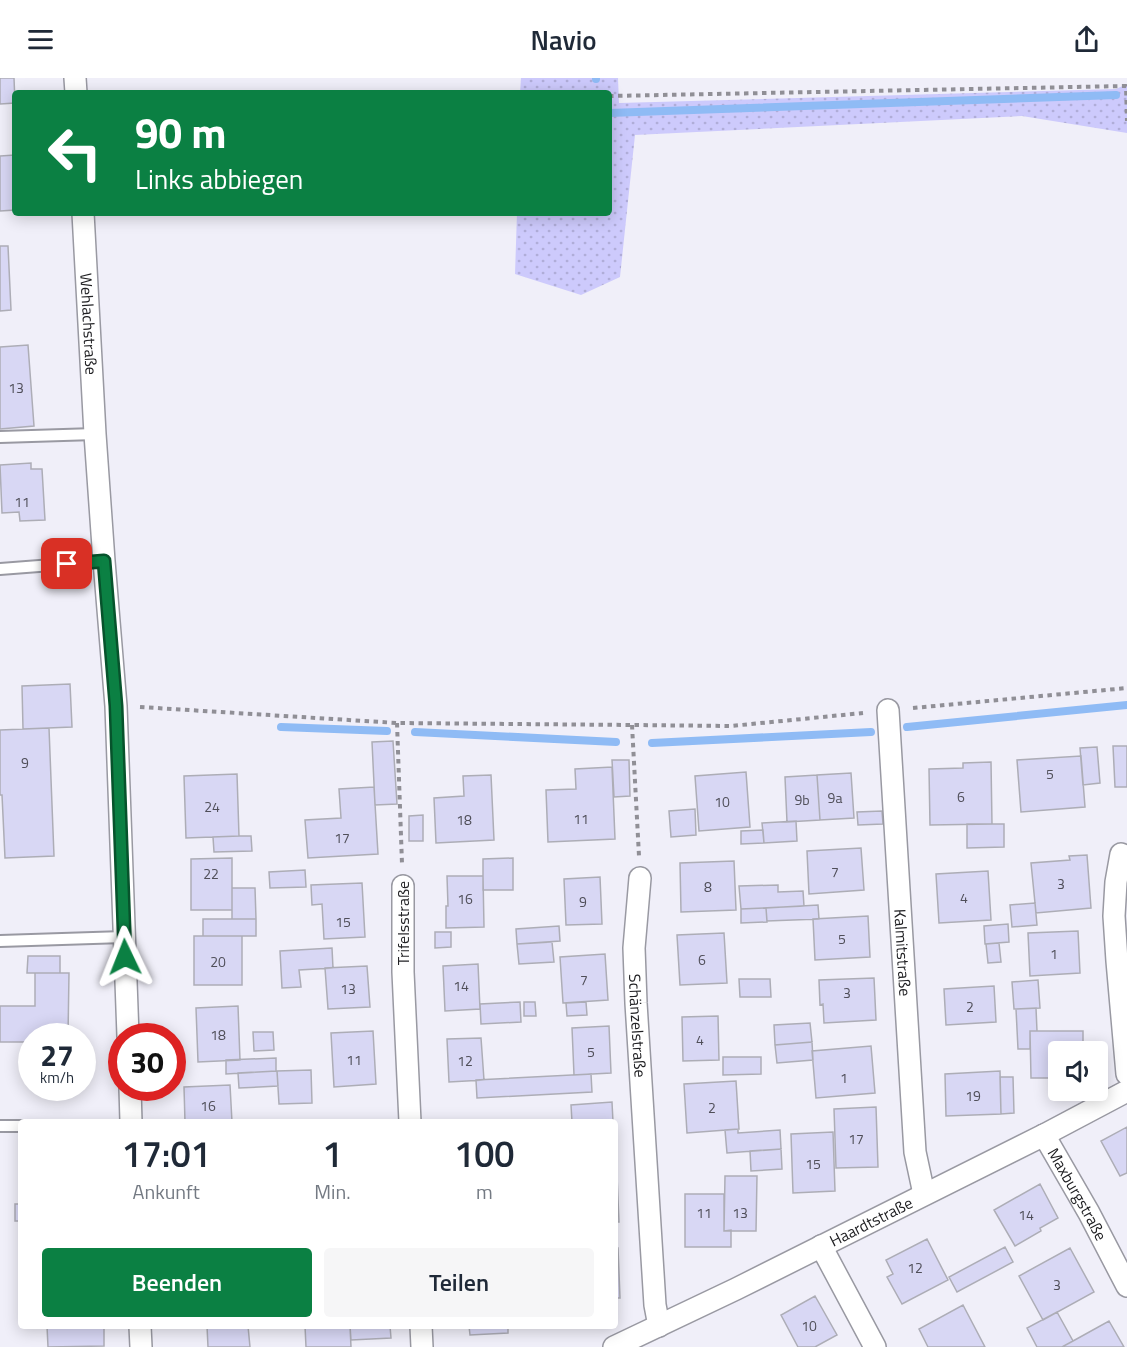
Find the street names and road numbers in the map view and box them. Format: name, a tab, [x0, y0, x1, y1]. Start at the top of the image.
street label: Wehlachstraße	[74, 272, 104, 375]
street label: Trifelsstraße	[391, 881, 415, 965]
street label: Kalmitstraße	[888, 908, 917, 997]
street label: Schänzelstraße	[623, 973, 653, 1078]
street label: Maxburgstraße	[1042, 1143, 1113, 1245]
street label: Haardtstraße	[825, 1191, 917, 1252]

